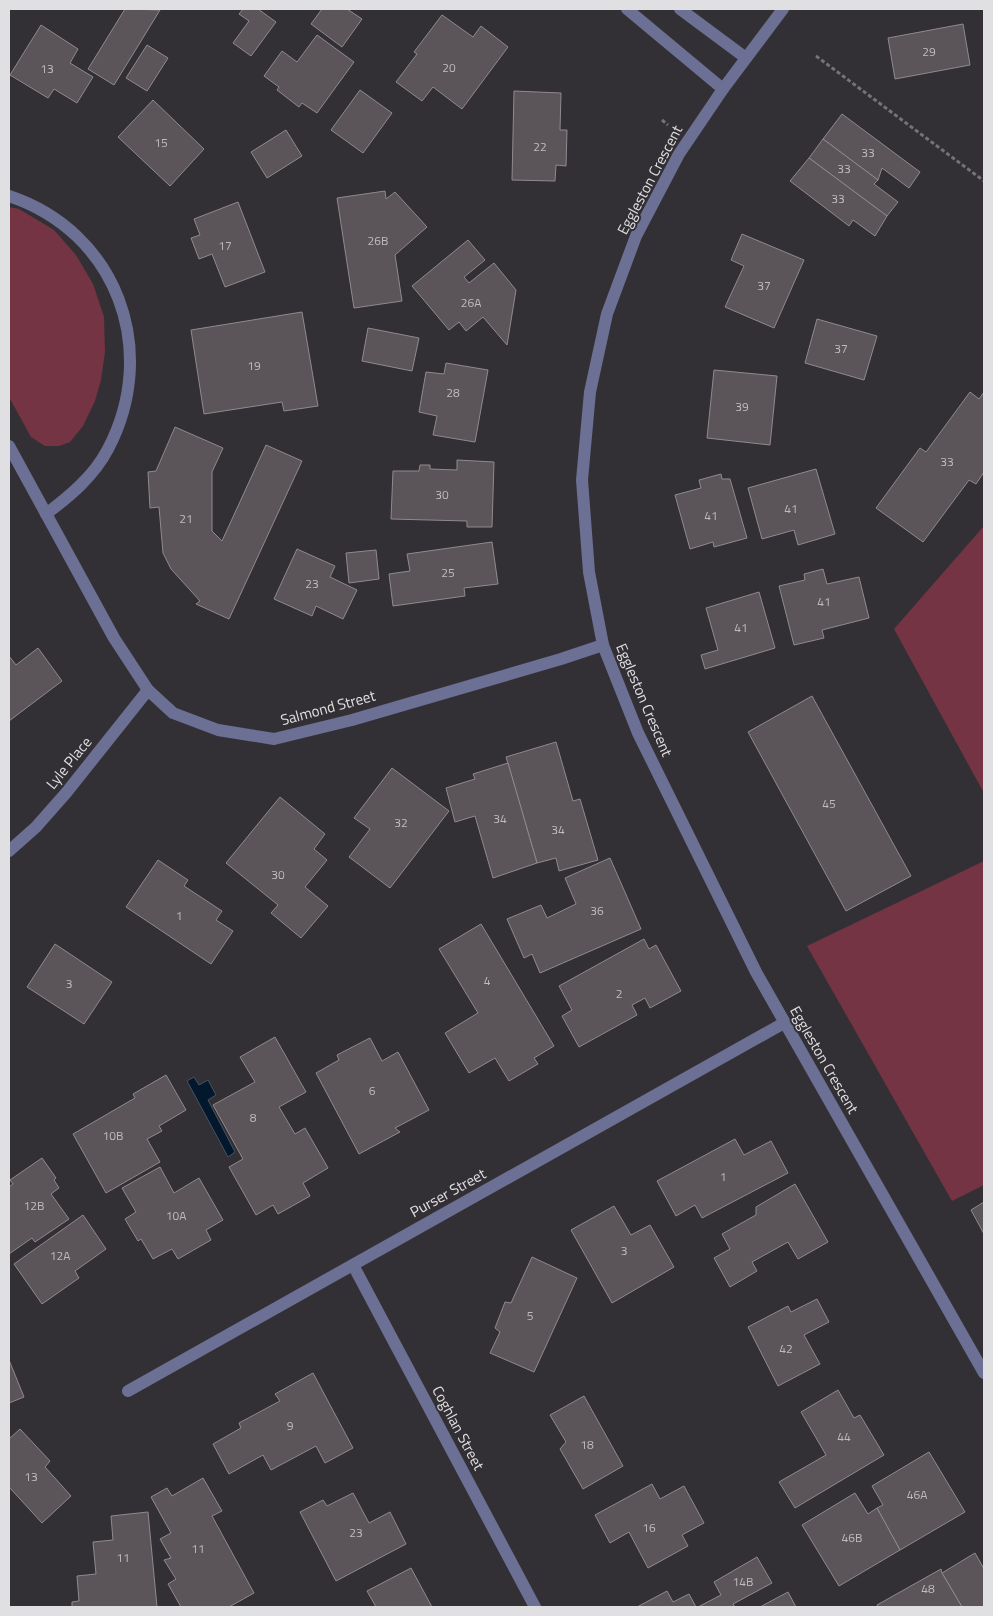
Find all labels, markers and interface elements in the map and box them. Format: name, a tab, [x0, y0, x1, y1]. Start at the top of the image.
house number: 29	[922, 42, 936, 61]
house number: 20	[442, 58, 456, 77]
house number: 13	[40, 59, 54, 78]
street label: Eggleston Crescent	[611, 120, 688, 239]
house number: 15	[154, 133, 168, 152]
house number: 22	[533, 137, 547, 156]
house number: 33	[861, 143, 875, 162]
house number: 33	[837, 159, 851, 178]
house number: 33	[831, 189, 845, 208]
house number: 26B	[368, 231, 388, 250]
house number: 17	[218, 236, 232, 255]
house number: 37	[757, 276, 771, 295]
house number: 26A	[461, 293, 481, 312]
house number: 37	[834, 339, 848, 358]
house number: 19	[247, 356, 261, 375]
house number: 28	[446, 383, 460, 402]
house number: 39	[735, 397, 749, 416]
house number: 33	[940, 452, 954, 471]
house number: 30	[435, 485, 449, 504]
house number: 41	[784, 499, 798, 518]
house number: 41	[704, 506, 718, 525]
house number: 21	[179, 509, 193, 528]
house number: 25	[441, 563, 455, 582]
house number: 23	[305, 574, 319, 593]
house number: 41	[817, 592, 831, 611]
house number: 41	[734, 618, 748, 637]
street label: Eggleston Crescent	[610, 640, 679, 761]
street label: Salmond Street	[278, 684, 379, 731]
street label: Lyle Place	[40, 731, 97, 794]
house number: 45	[822, 794, 836, 813]
house number: 34	[493, 809, 507, 828]
house number: 32	[394, 813, 408, 832]
house number: 34	[551, 820, 565, 839]
house number: 30	[271, 865, 285, 884]
house number: 36	[590, 901, 604, 920]
house number: 1	[176, 906, 182, 925]
house number: 4	[484, 971, 491, 990]
house number: 3	[66, 974, 72, 993]
house number: 2	[616, 984, 622, 1003]
street label: Eggleston Crescent	[784, 1002, 865, 1119]
house number: 6	[369, 1081, 376, 1100]
house number: 8	[250, 1108, 257, 1127]
house number: 10B	[103, 1126, 123, 1145]
street label: Purser Street	[406, 1162, 491, 1223]
house number: 1	[720, 1167, 726, 1186]
house number: 12B	[24, 1196, 44, 1215]
house number: 10A	[166, 1206, 186, 1225]
house number: 3	[621, 1241, 627, 1260]
house number: 12A	[50, 1246, 70, 1265]
house number: 5	[527, 1306, 534, 1325]
house number: 42	[779, 1339, 793, 1358]
street label: Coghlan Street	[427, 1381, 491, 1475]
house number: 9	[287, 1416, 294, 1435]
house number: 44	[837, 1427, 851, 1446]
house number: 18	[580, 1435, 594, 1454]
house number: 13	[24, 1467, 38, 1486]
house number: 46A	[907, 1485, 927, 1504]
house number: 16	[642, 1518, 656, 1537]
house number: 23	[349, 1523, 363, 1542]
house number: 46B	[842, 1528, 862, 1547]
house number: 11	[191, 1539, 205, 1558]
house number: 11	[116, 1548, 130, 1567]
house number: 14B	[733, 1572, 753, 1591]
house number: 48	[921, 1579, 935, 1598]

